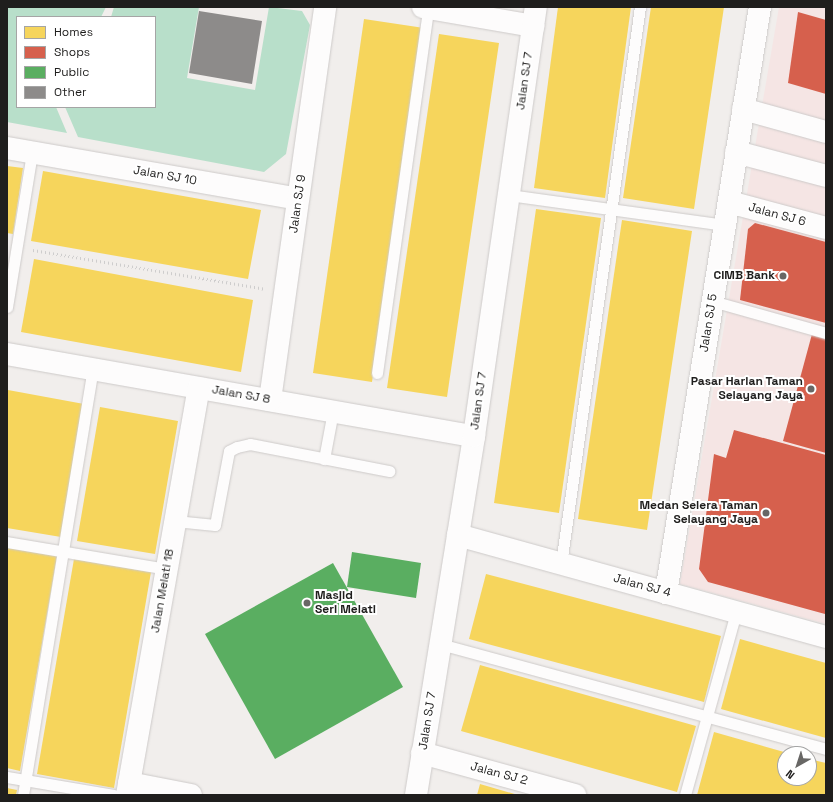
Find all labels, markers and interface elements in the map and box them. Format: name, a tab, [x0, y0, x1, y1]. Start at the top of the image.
legend	[16, 16, 156, 108]
text: Homes	[54, 24, 93, 40]
text: Shops	[54, 44, 90, 60]
street label: Jalan SJ 7	[514, 51, 536, 111]
text: Public	[54, 64, 89, 80]
text: Other	[54, 84, 87, 100]
street label: Jalan SJ 10	[132, 163, 198, 189]
street label: Jalan SJ 9	[287, 174, 309, 234]
street label: Jalan SJ 6	[747, 200, 807, 230]
place label: CIMB Bank	[713, 269, 775, 283]
marker: CIMB Bank	[778, 271, 788, 281]
street label: Jalan SJ 5	[697, 293, 721, 353]
street label: Jalan SJ 7	[468, 371, 490, 431]
place label: Pasar Harian Taman Selayang Jaya	[690, 375, 803, 403]
street label: Jalan SJ 8	[211, 383, 271, 407]
marker: Pasar Harian Taman Selayang Jaya	[806, 384, 816, 394]
place label: Medan Selera Taman Selayang Jaya	[639, 499, 758, 527]
marker: Medan Selera Taman Selayang Jaya	[761, 508, 771, 518]
street label: Jalan Melati 18	[149, 548, 177, 634]
street label: Jalan SJ 4	[612, 571, 672, 601]
place label: Masjid Seri Melati	[315, 589, 376, 617]
marker: Masjid Seri Melati	[302, 598, 312, 608]
street label: Jalan SJ 7	[416, 691, 440, 751]
north arrow	[777, 746, 817, 786]
street label: Jalan SJ 2	[469, 759, 529, 789]
text: N	[783, 767, 797, 782]

